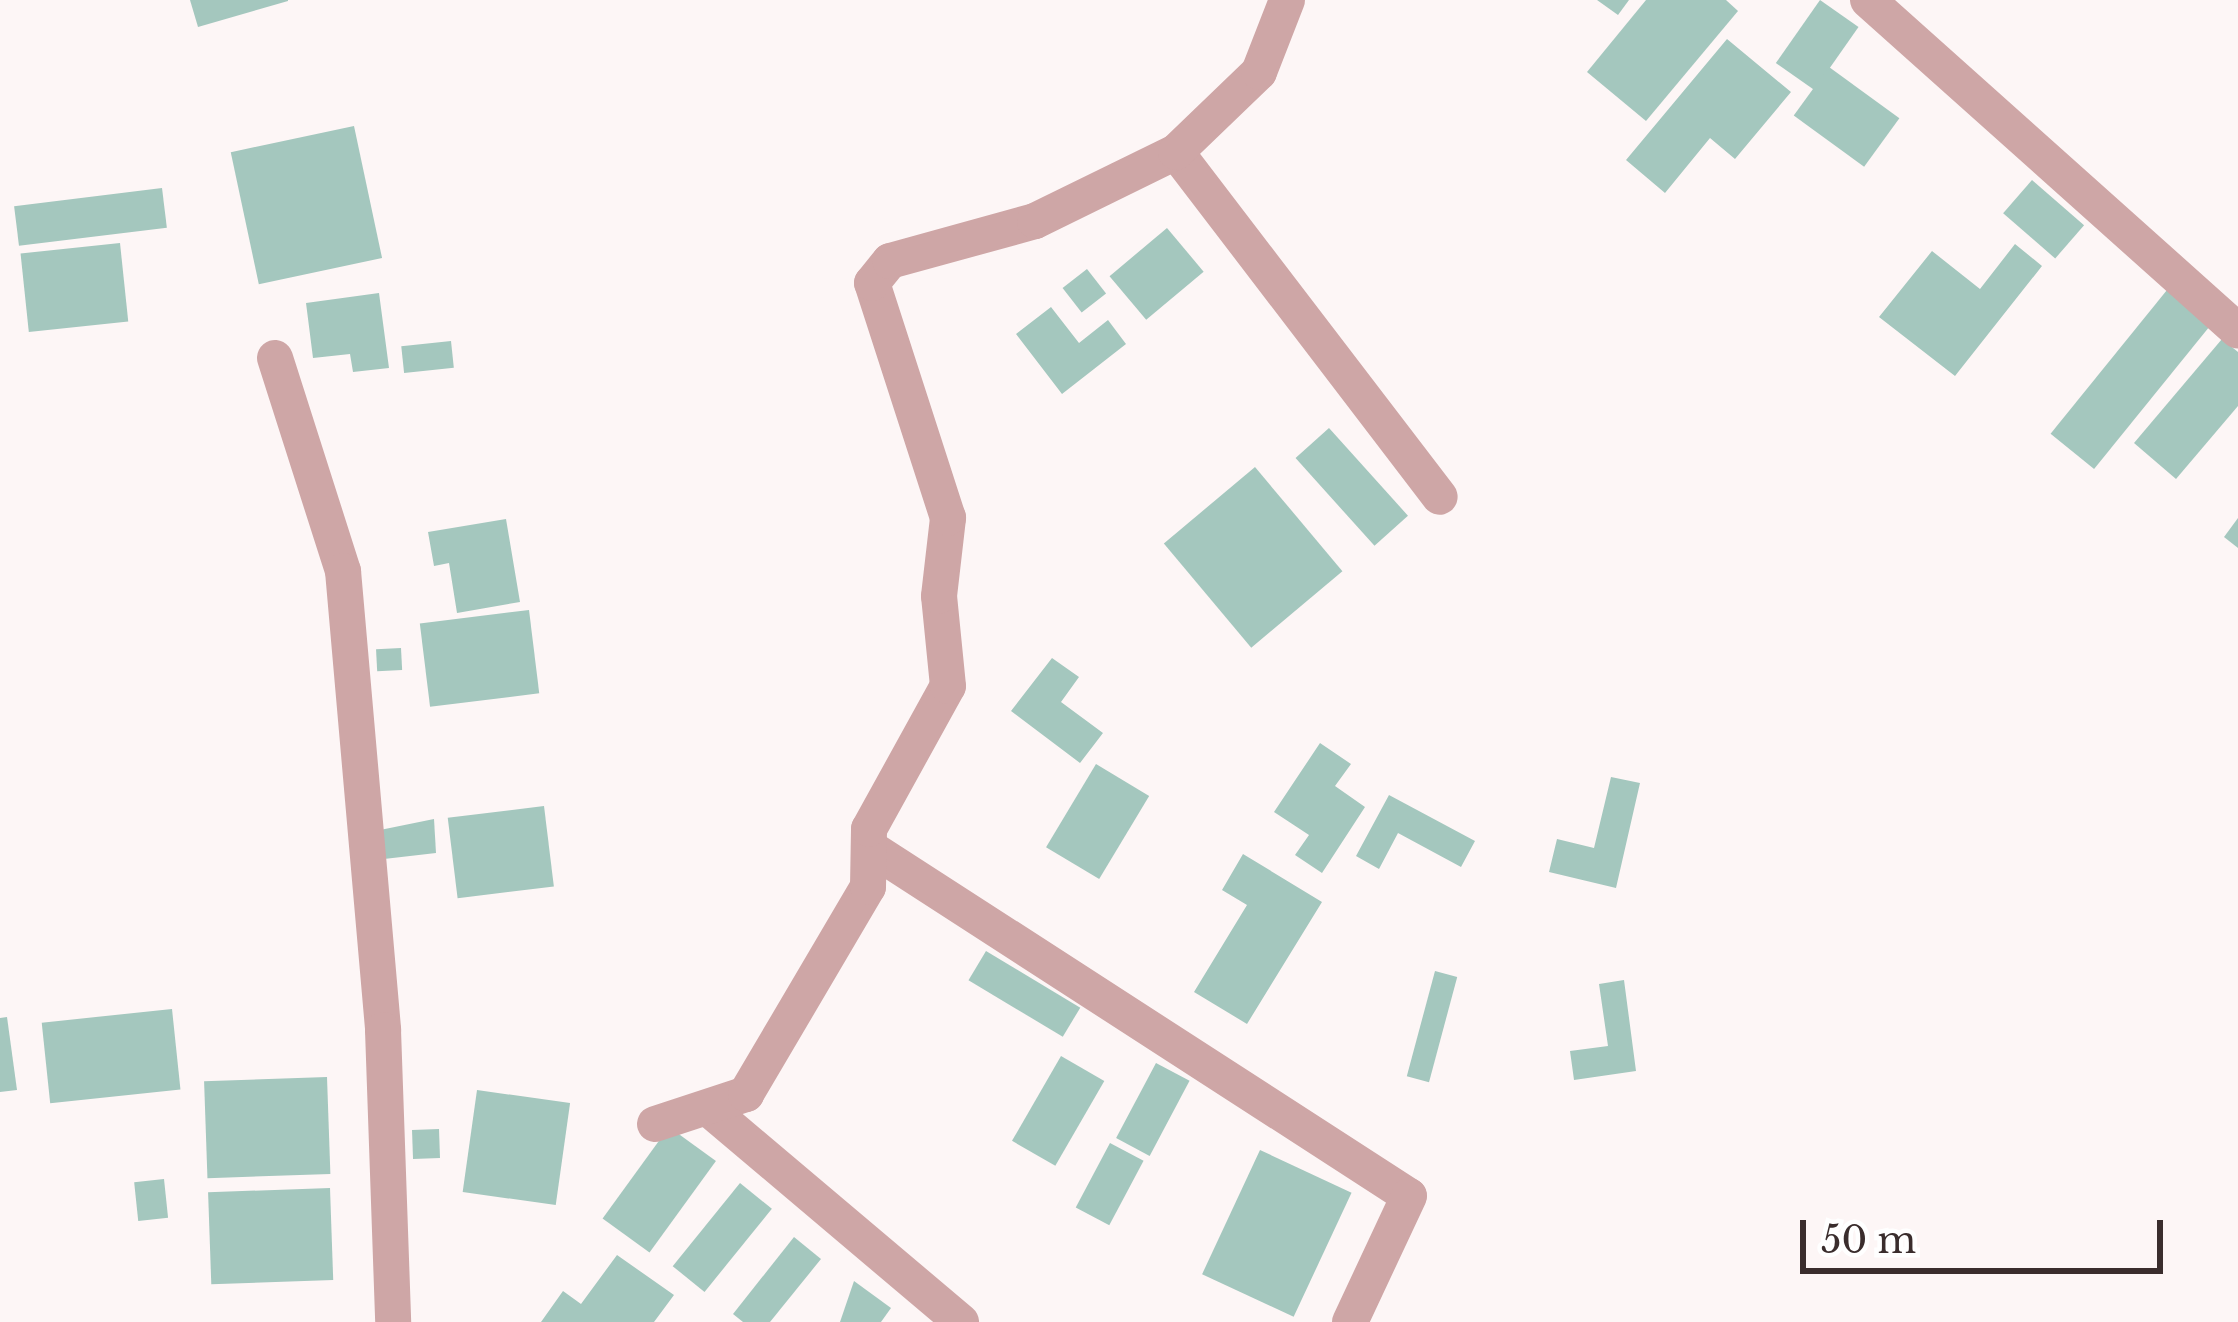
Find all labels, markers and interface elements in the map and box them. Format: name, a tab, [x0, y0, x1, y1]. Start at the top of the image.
scale bar	[1806, 1196, 2169, 1270]
text: 50 m	[1821, 1218, 1916, 1263]

